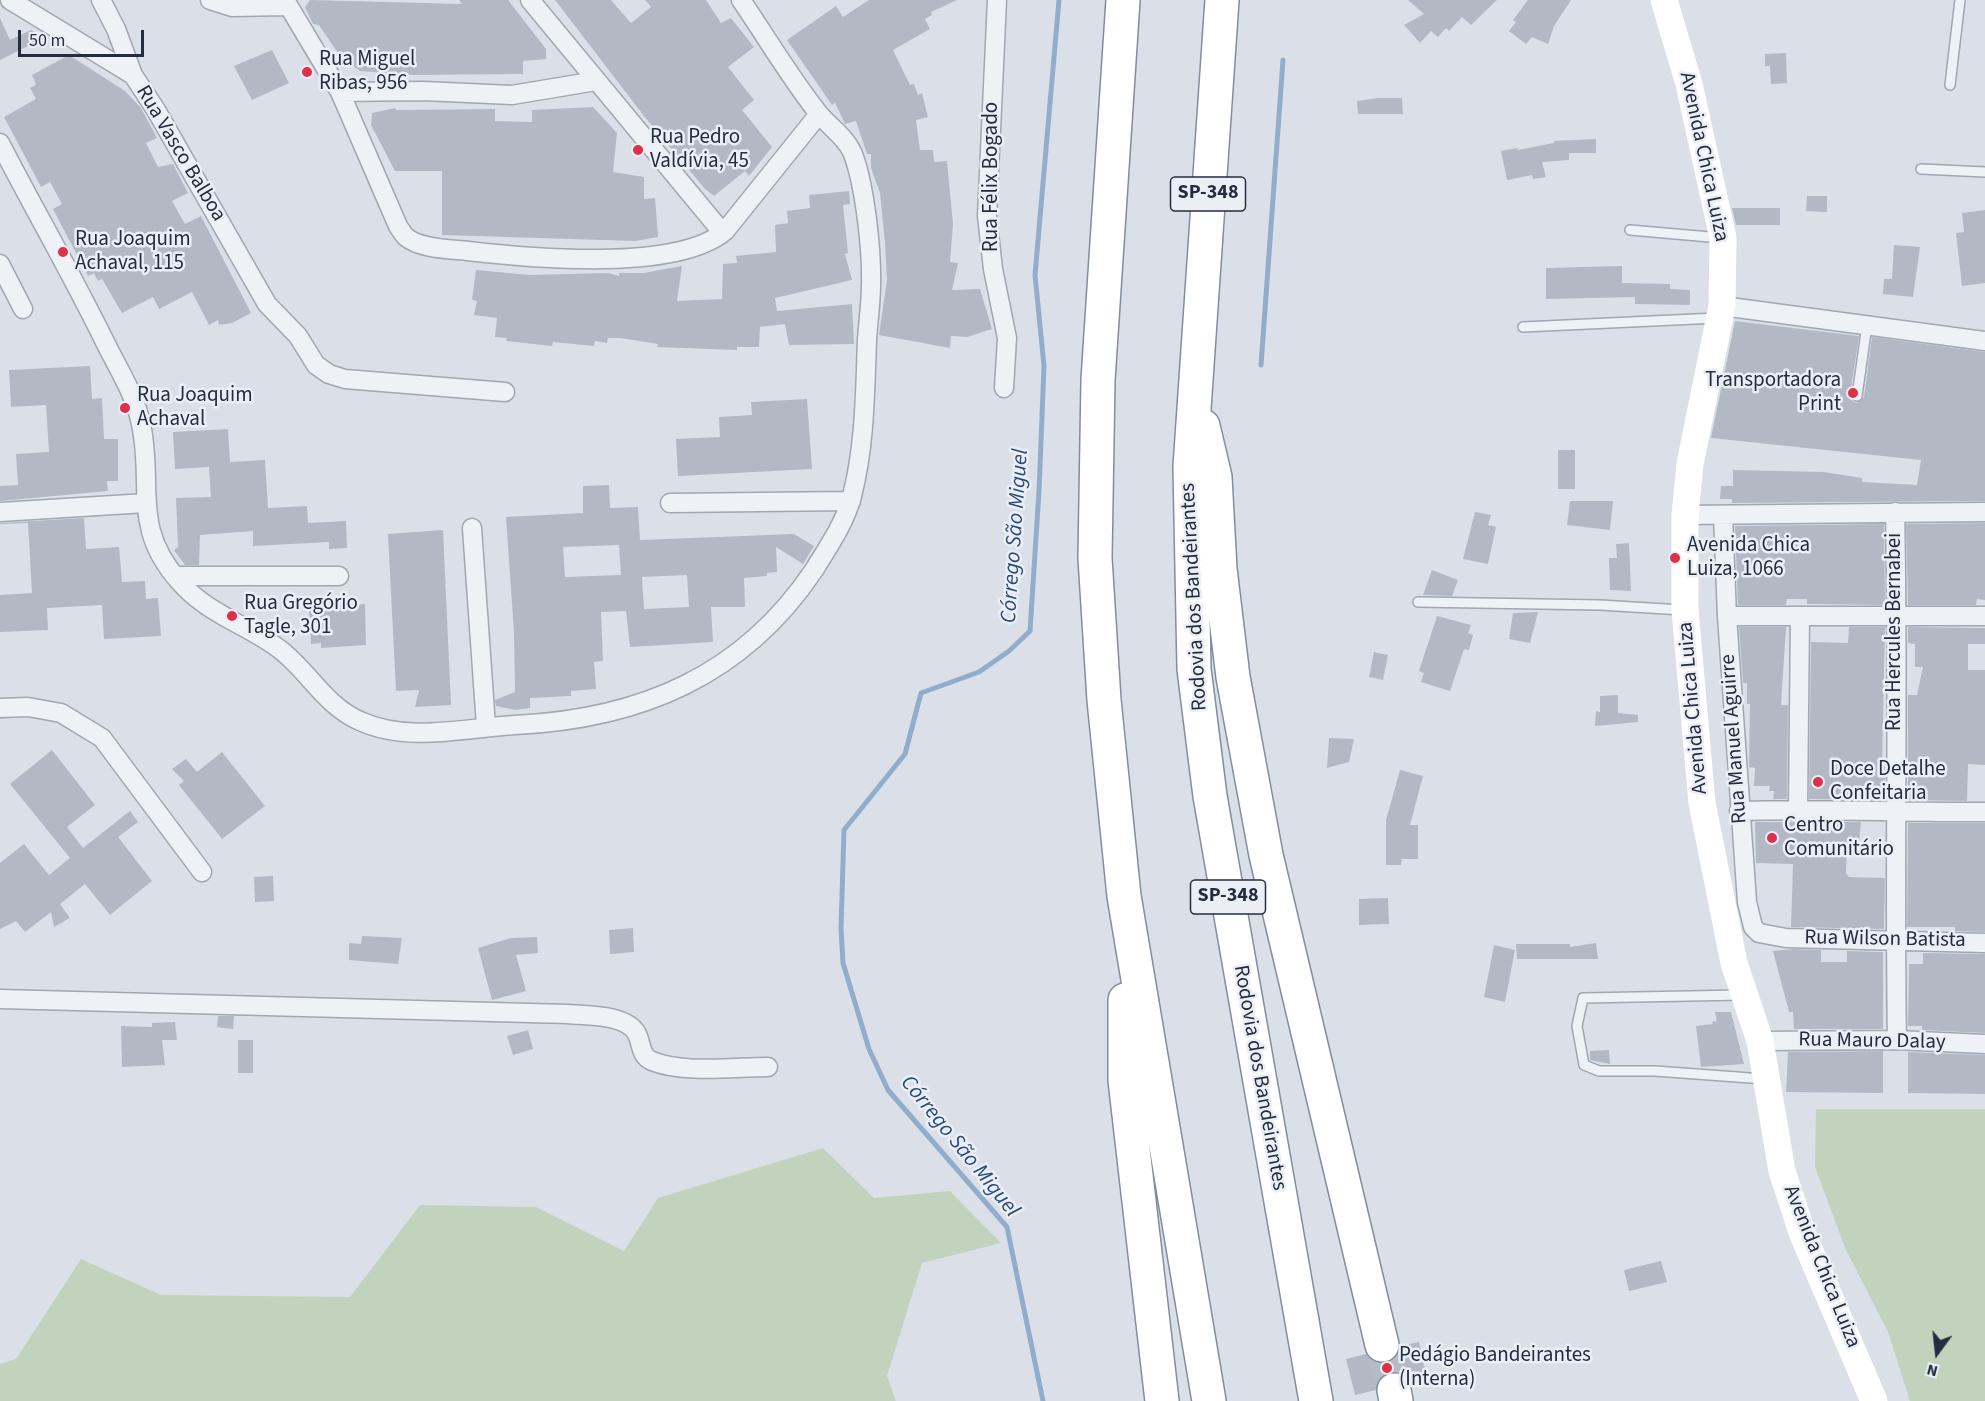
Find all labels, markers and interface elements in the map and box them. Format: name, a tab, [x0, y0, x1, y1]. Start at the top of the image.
scale bar	[21, 18, 147, 56]
text: 50 m	[29, 28, 65, 53]
place label: Rua Miguel Ribas, 956	[319, 47, 415, 97]
marker: Rua Miguel Ribas, 956	[300, 65, 314, 79]
street label: Avenida Chica Luiza	[1673, 70, 1733, 244]
street label: Rua Vasco Balboa	[129, 81, 231, 227]
street label: Rua Félix Bogado	[979, 102, 1005, 252]
place label: Rua Pedro Valdívia, 45	[650, 125, 749, 175]
marker: Rua Pedro Valdívia, 45	[631, 143, 645, 157]
road number: SP-348	[1170, 177, 1246, 211]
place label: Rua Joaquim Achaval, 115	[75, 227, 191, 277]
marker: Rua Joaquim Achaval, 115	[56, 245, 70, 259]
place label: Transportadora Print	[1705, 368, 1841, 418]
place label: Rua Joaquim Achaval	[137, 383, 253, 433]
marker: Transportadora Print	[1846, 386, 1860, 400]
marker: Rua Joaquim Achaval	[118, 401, 132, 415]
water label: Córrego São Miguel	[997, 448, 1035, 624]
street label: Rodovia dos Bandeirantes	[1176, 482, 1214, 712]
place label: Avenida Chica Luiza, 1066	[1687, 533, 1810, 583]
street label: Rua Hercules Bernabei	[1882, 533, 1908, 731]
marker: Avenida Chica Luiza, 1066	[1668, 551, 1682, 565]
place label: Rua Gregório Tagle, 301	[244, 591, 358, 641]
marker: Rua Gregório Tagle, 301	[225, 609, 239, 623]
street label: Avenida Chica Luiza	[1674, 621, 1714, 795]
street label: Rua Manuel Aguirre	[1716, 653, 1754, 825]
place label: Doce Detalhe Confeitaria	[1830, 757, 1946, 807]
marker: Doce Detalhe Confeitaria	[1811, 775, 1825, 789]
place label: Centro Comunitário	[1784, 813, 1894, 863]
marker: Centro Comunitário	[1765, 831, 1779, 845]
road number: SP-348	[1190, 880, 1266, 914]
street label: Rua Wilson Batista	[1804, 926, 1966, 954]
street label: Rodovia dos Bandeirantes	[1227, 963, 1291, 1193]
street label: Rua Mauro Dalay	[1798, 1028, 1946, 1056]
water label: Córrego São Miguel	[894, 1071, 1024, 1223]
street label: Avenida Chica Luiza	[1777, 1182, 1865, 1352]
north arrow	[1907, 1323, 1967, 1383]
place label: Pedágio Bandeirantes (Interna)	[1399, 1343, 1591, 1393]
text: N	[1924, 1358, 1940, 1382]
marker: Pedágio Bandeirantes (Interna)	[1380, 1361, 1394, 1375]

